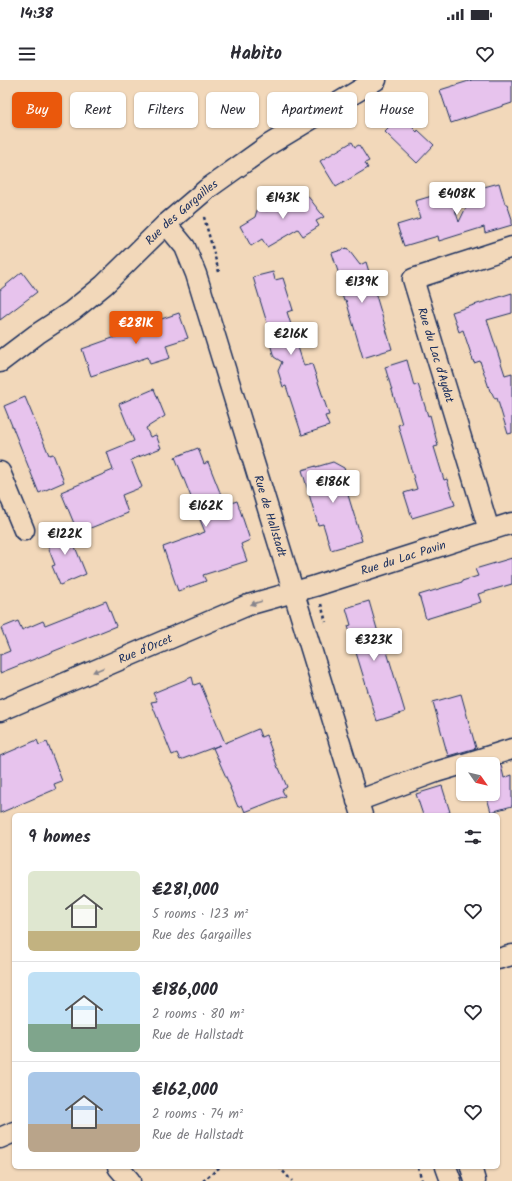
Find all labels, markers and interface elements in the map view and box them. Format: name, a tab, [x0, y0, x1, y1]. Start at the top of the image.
text: 14:38	[20, 2, 53, 26]
text: Habito	[230, 40, 282, 69]
icon: menu	[16, 43, 38, 65]
icon: heart	[474, 43, 496, 65]
chip: Buy	[12, 92, 62, 128]
chip: Rent	[70, 92, 126, 128]
chip: Filters	[134, 92, 198, 128]
chip: New	[206, 92, 259, 128]
chip: Apartment	[267, 92, 357, 128]
chip: House	[365, 92, 428, 128]
street label: Rue des Gargailles	[141, 175, 222, 250]
pin: €408K	[429, 182, 485, 216]
text: €408K	[438, 184, 476, 205]
pin: €143K	[255, 186, 311, 220]
text: €143K	[266, 188, 300, 209]
pin: €139K	[334, 270, 390, 304]
text: €139K	[345, 272, 379, 293]
street label: Rue du Lac d'Aydat	[412, 305, 459, 406]
pin: €281K	[108, 311, 164, 345]
text: €281K	[118, 313, 154, 334]
pin: €216K	[263, 322, 319, 356]
text: €216K	[274, 324, 308, 345]
pin: €186K	[305, 470, 361, 504]
text: €186K	[316, 472, 350, 493]
street label: Rue de Hallstadt	[248, 473, 291, 560]
pin: €162K	[178, 494, 234, 528]
text: €162K	[189, 496, 223, 517]
pin: €122K	[37, 522, 93, 556]
text: €122K	[47, 524, 83, 545]
street label: Rue du Lac Pavin	[358, 536, 448, 581]
one-way arrow	[250, 600, 262, 606]
pin: €323K	[346, 628, 402, 662]
street label: Rue d'Orcet	[115, 629, 176, 669]
text: €323K	[355, 630, 393, 651]
one-way arrow	[91, 667, 103, 673]
north arrow	[456, 757, 500, 801]
map controls	[456, 757, 500, 801]
text: 9 homes	[28, 824, 91, 851]
icon: filters	[462, 826, 484, 848]
text: €281,000	[152, 877, 218, 904]
icon: home	[60, 887, 108, 935]
icon: heart	[462, 900, 484, 922]
text: 5 rooms · 123 m²	[152, 904, 248, 925]
text: Rue des Gargailles	[152, 925, 251, 946]
text: €186,000	[152, 977, 218, 1004]
icon: home	[60, 988, 108, 1036]
icon: heart	[462, 1001, 484, 1023]
text: 2 rooms · 80 m²	[152, 1004, 244, 1025]
text: Rue de Hallstadt	[152, 1025, 244, 1046]
text: €162,000	[152, 1077, 218, 1104]
icon: home	[60, 1088, 108, 1136]
icon: heart	[462, 1101, 484, 1123]
text: 2 rooms · 74 m²	[152, 1104, 243, 1125]
text: Rue de Hallstadt	[152, 1125, 244, 1146]

